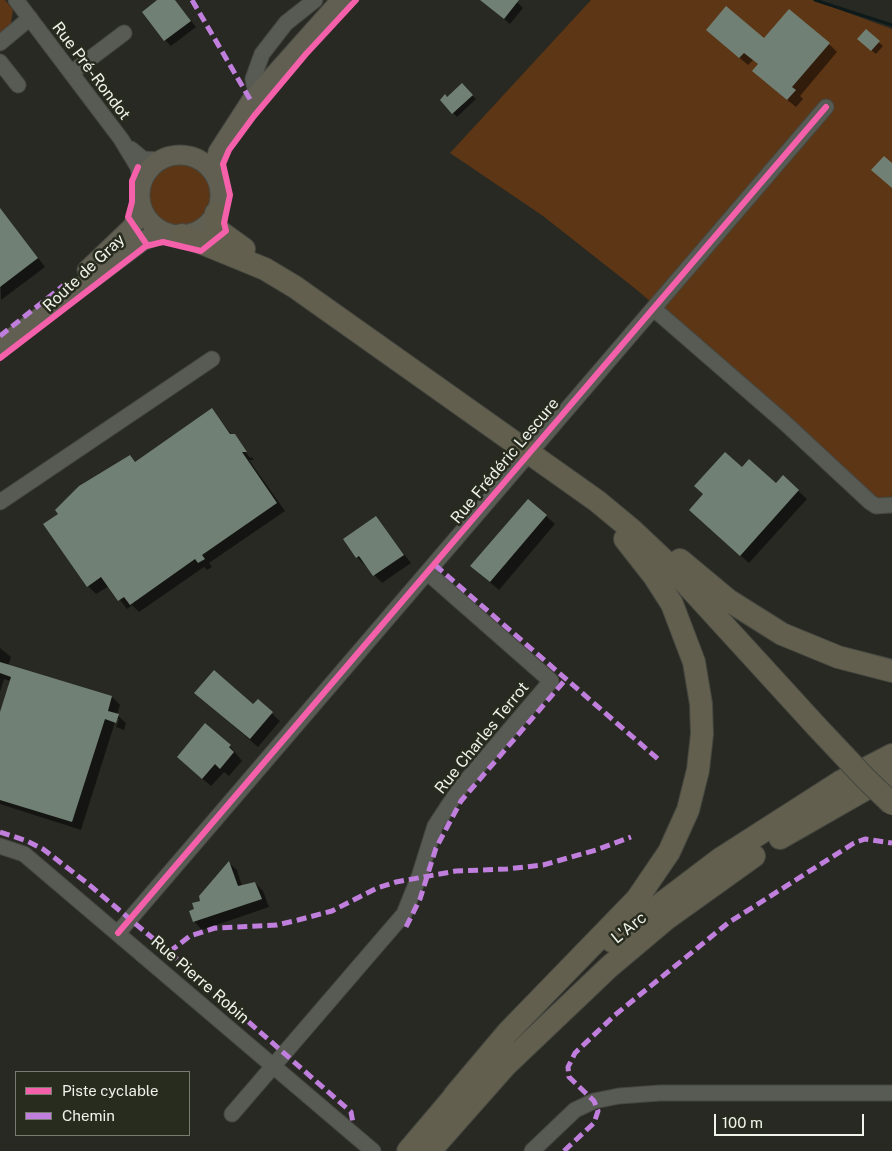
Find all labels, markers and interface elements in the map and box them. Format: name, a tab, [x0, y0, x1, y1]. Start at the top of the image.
street label: Rue Pré-Rondot	[48, 18, 134, 124]
street label: Route de Gray	[39, 230, 129, 316]
street label: Rue Frédéric Lescure	[447, 394, 563, 528]
street label: Rue Charles Terrot	[431, 678, 533, 798]
street label: L'Arc	[608, 908, 650, 948]
street label: Rue Pierre Robin	[147, 932, 253, 1028]
legend	[15, 1071, 190, 1136]
text: Piste cyclable	[62, 1082, 159, 1099]
scale bar	[717, 1104, 867, 1136]
text: Chemin	[62, 1107, 115, 1124]
text: 100 m	[722, 1114, 763, 1131]

